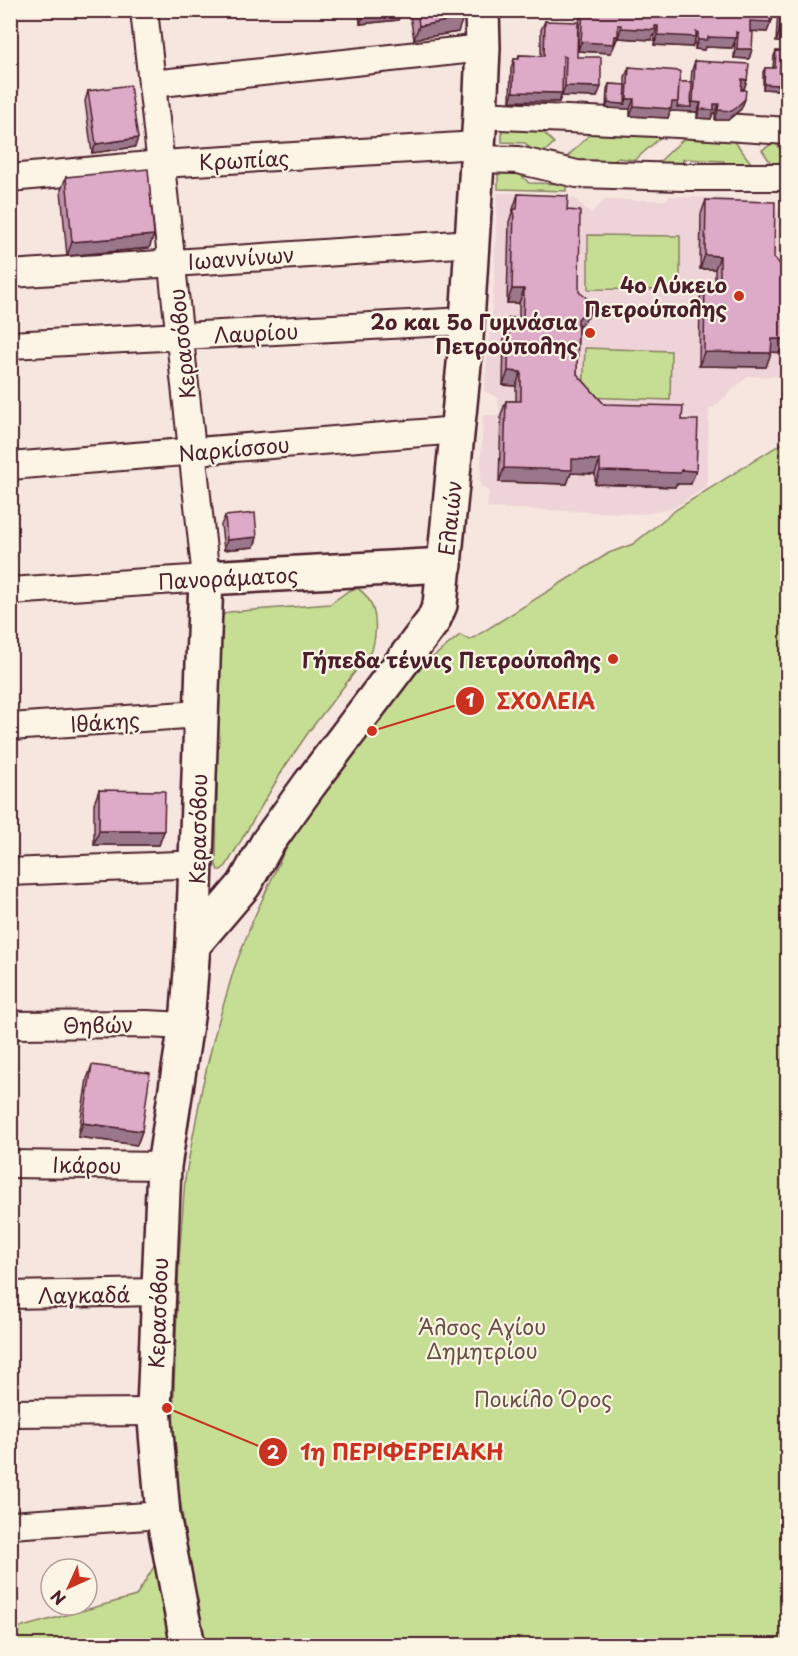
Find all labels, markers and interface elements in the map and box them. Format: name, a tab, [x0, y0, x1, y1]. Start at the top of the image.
street label: Κρωπίας	[198, 141, 290, 177]
street label: Ιωαννίνων	[187, 237, 295, 277]
place label: 4ο Λύκειο Πετρούπολης	[584, 268, 727, 324]
street label: Κερασόβου	[159, 287, 203, 401]
marker: 4ο Λύκειο Πετρούπολης	[732, 289, 746, 303]
place label: 2ο και 5ο Γυμνάσια Πετρούπολης	[370, 305, 578, 361]
street label: Λαυρίου	[213, 314, 299, 350]
marker: 2ο και 5ο Γυμνάσια Πετρούπολης	[583, 326, 597, 340]
street label: Ναρκίσσου	[177, 427, 291, 469]
street label: Ελαιών	[429, 479, 469, 557]
street label: Πανοράματος	[157, 557, 299, 597]
place label: Γήπεδα τέννις Πετρούπολης	[302, 643, 601, 675]
marker: Γήπεδα τέννις Πετρούπολης	[606, 652, 620, 666]
callout: ΣΧΟΛΕΙΑ	[455, 681, 608, 721]
text: ΣΧΟΛΕΙΑ	[497, 683, 595, 716]
text: 1	[466, 686, 475, 713]
street label: Ιθάκης	[69, 703, 141, 739]
street label: Κερασόβου	[180, 773, 214, 885]
street label: Θηβών	[63, 1007, 133, 1041]
street label: Ικάρου	[52, 1147, 122, 1181]
street label: Κερασόβου	[139, 1257, 175, 1369]
street label: Λαγκαδά	[37, 1277, 131, 1311]
park label: Άλσος Αγίου Δημητρίου	[418, 1310, 546, 1366]
park label: Ποικίλο Όρος	[474, 1382, 612, 1414]
callout: 1η ΠΕΡΙΦΕΡΕΙΑΚΗ	[258, 1432, 517, 1472]
text: 1η ΠΕΡΙΦΕΡΕΙΑΚΗ	[300, 1434, 504, 1467]
text: 2	[267, 1438, 280, 1465]
north arrow	[39, 1557, 99, 1617]
text: N	[45, 1585, 71, 1611]

